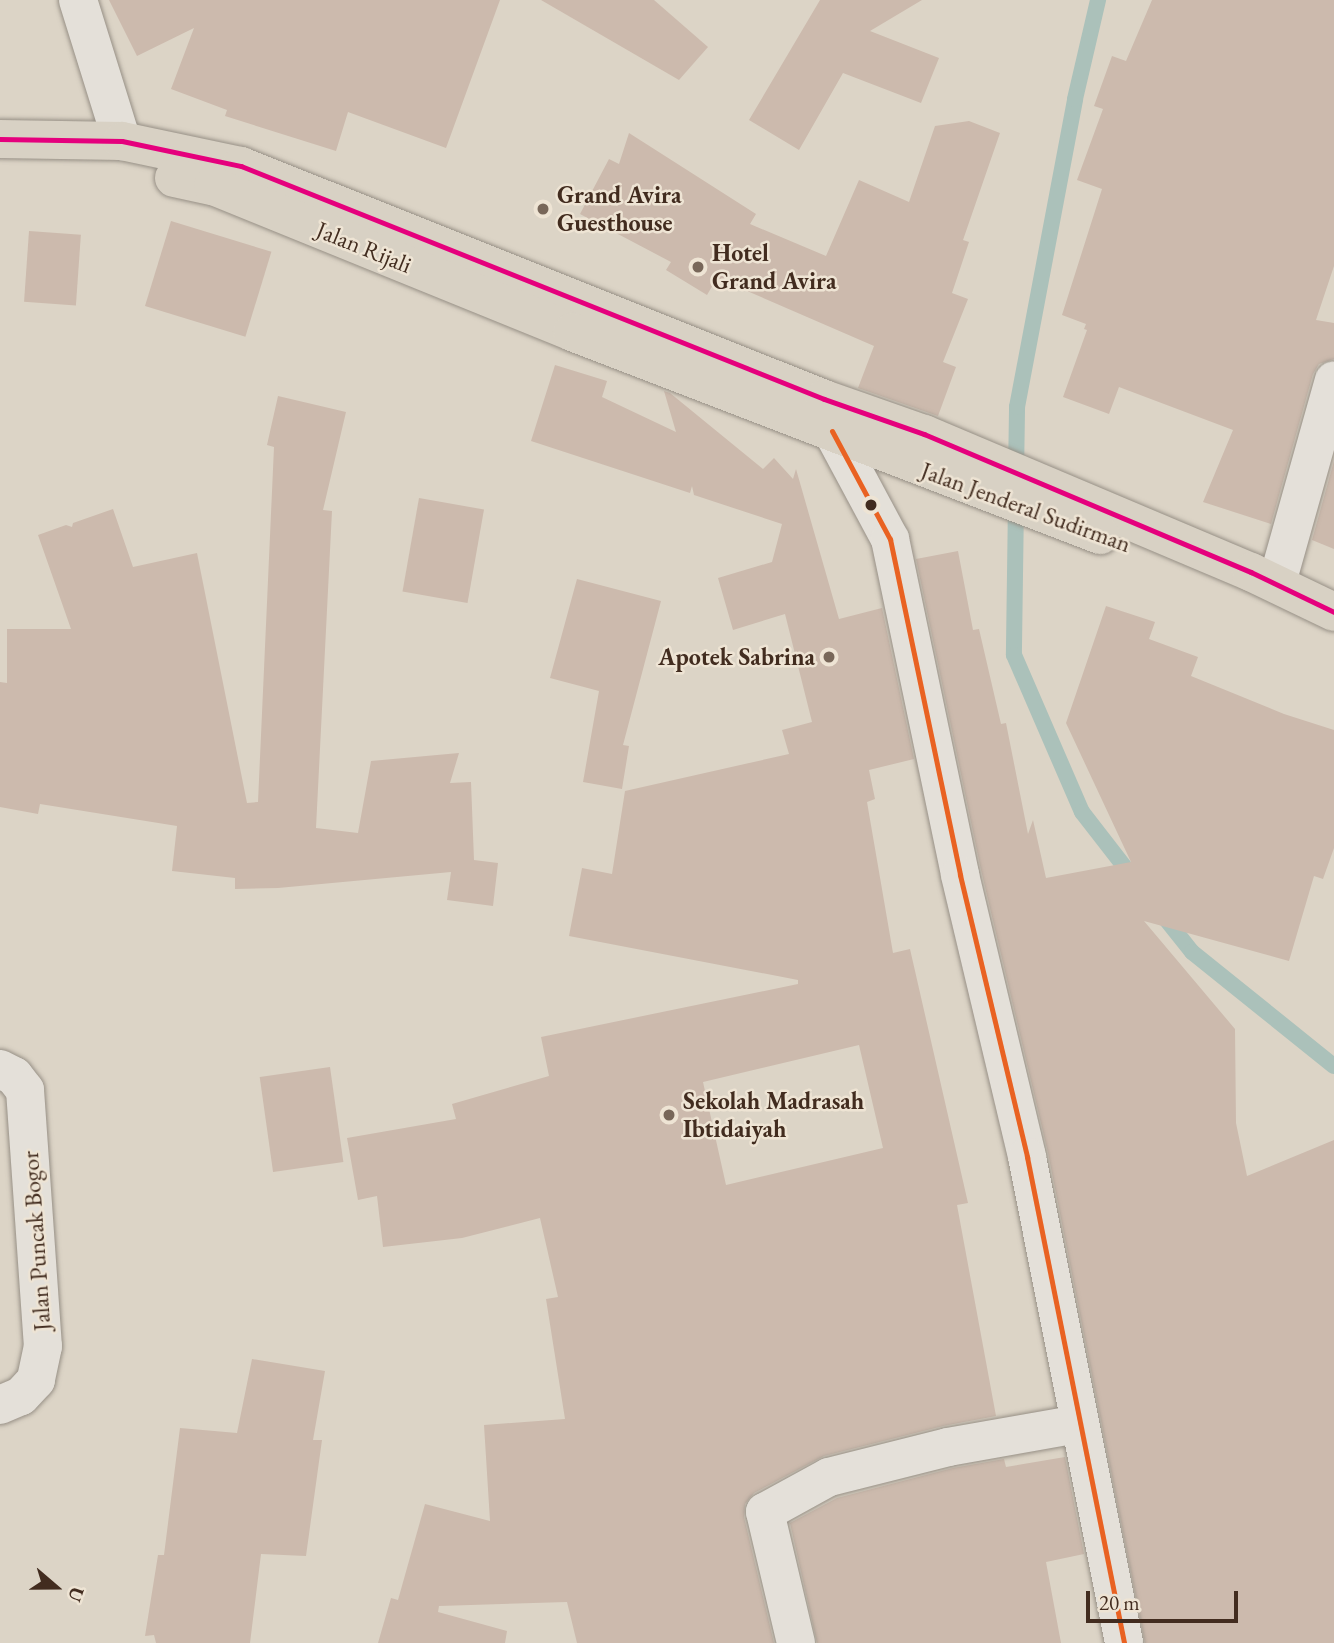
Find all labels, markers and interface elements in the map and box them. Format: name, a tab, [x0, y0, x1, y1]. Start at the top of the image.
place label: Grand Avira Guesthouse	[557, 181, 681, 237]
marker: Grand Avira Guesthouse	[535, 201, 551, 217]
street label: Jalan Rijali	[312, 215, 416, 279]
place label: Hotel Grand Avira	[712, 239, 836, 295]
marker: Hotel Grand Avira	[690, 259, 706, 275]
street label: Jalan Jenderal Sudirman	[917, 456, 1135, 558]
unlabelled marker	[864, 498, 878, 512]
place label: Apotek Sabrina	[658, 643, 815, 671]
marker: Apotek Sabrina	[821, 649, 837, 665]
place label: Sekolah Madrasah Ibtidaiyah	[683, 1087, 864, 1143]
marker: Sekolah Madrasah Ibtidaiyah	[661, 1107, 677, 1123]
street label: Jalan Puncak Bogor	[15, 1150, 57, 1332]
north arrow	[21, 1552, 91, 1622]
scale bar	[1089, 1576, 1241, 1620]
text: U	[62, 1583, 90, 1605]
text: 20 m	[1099, 1589, 1140, 1616]

